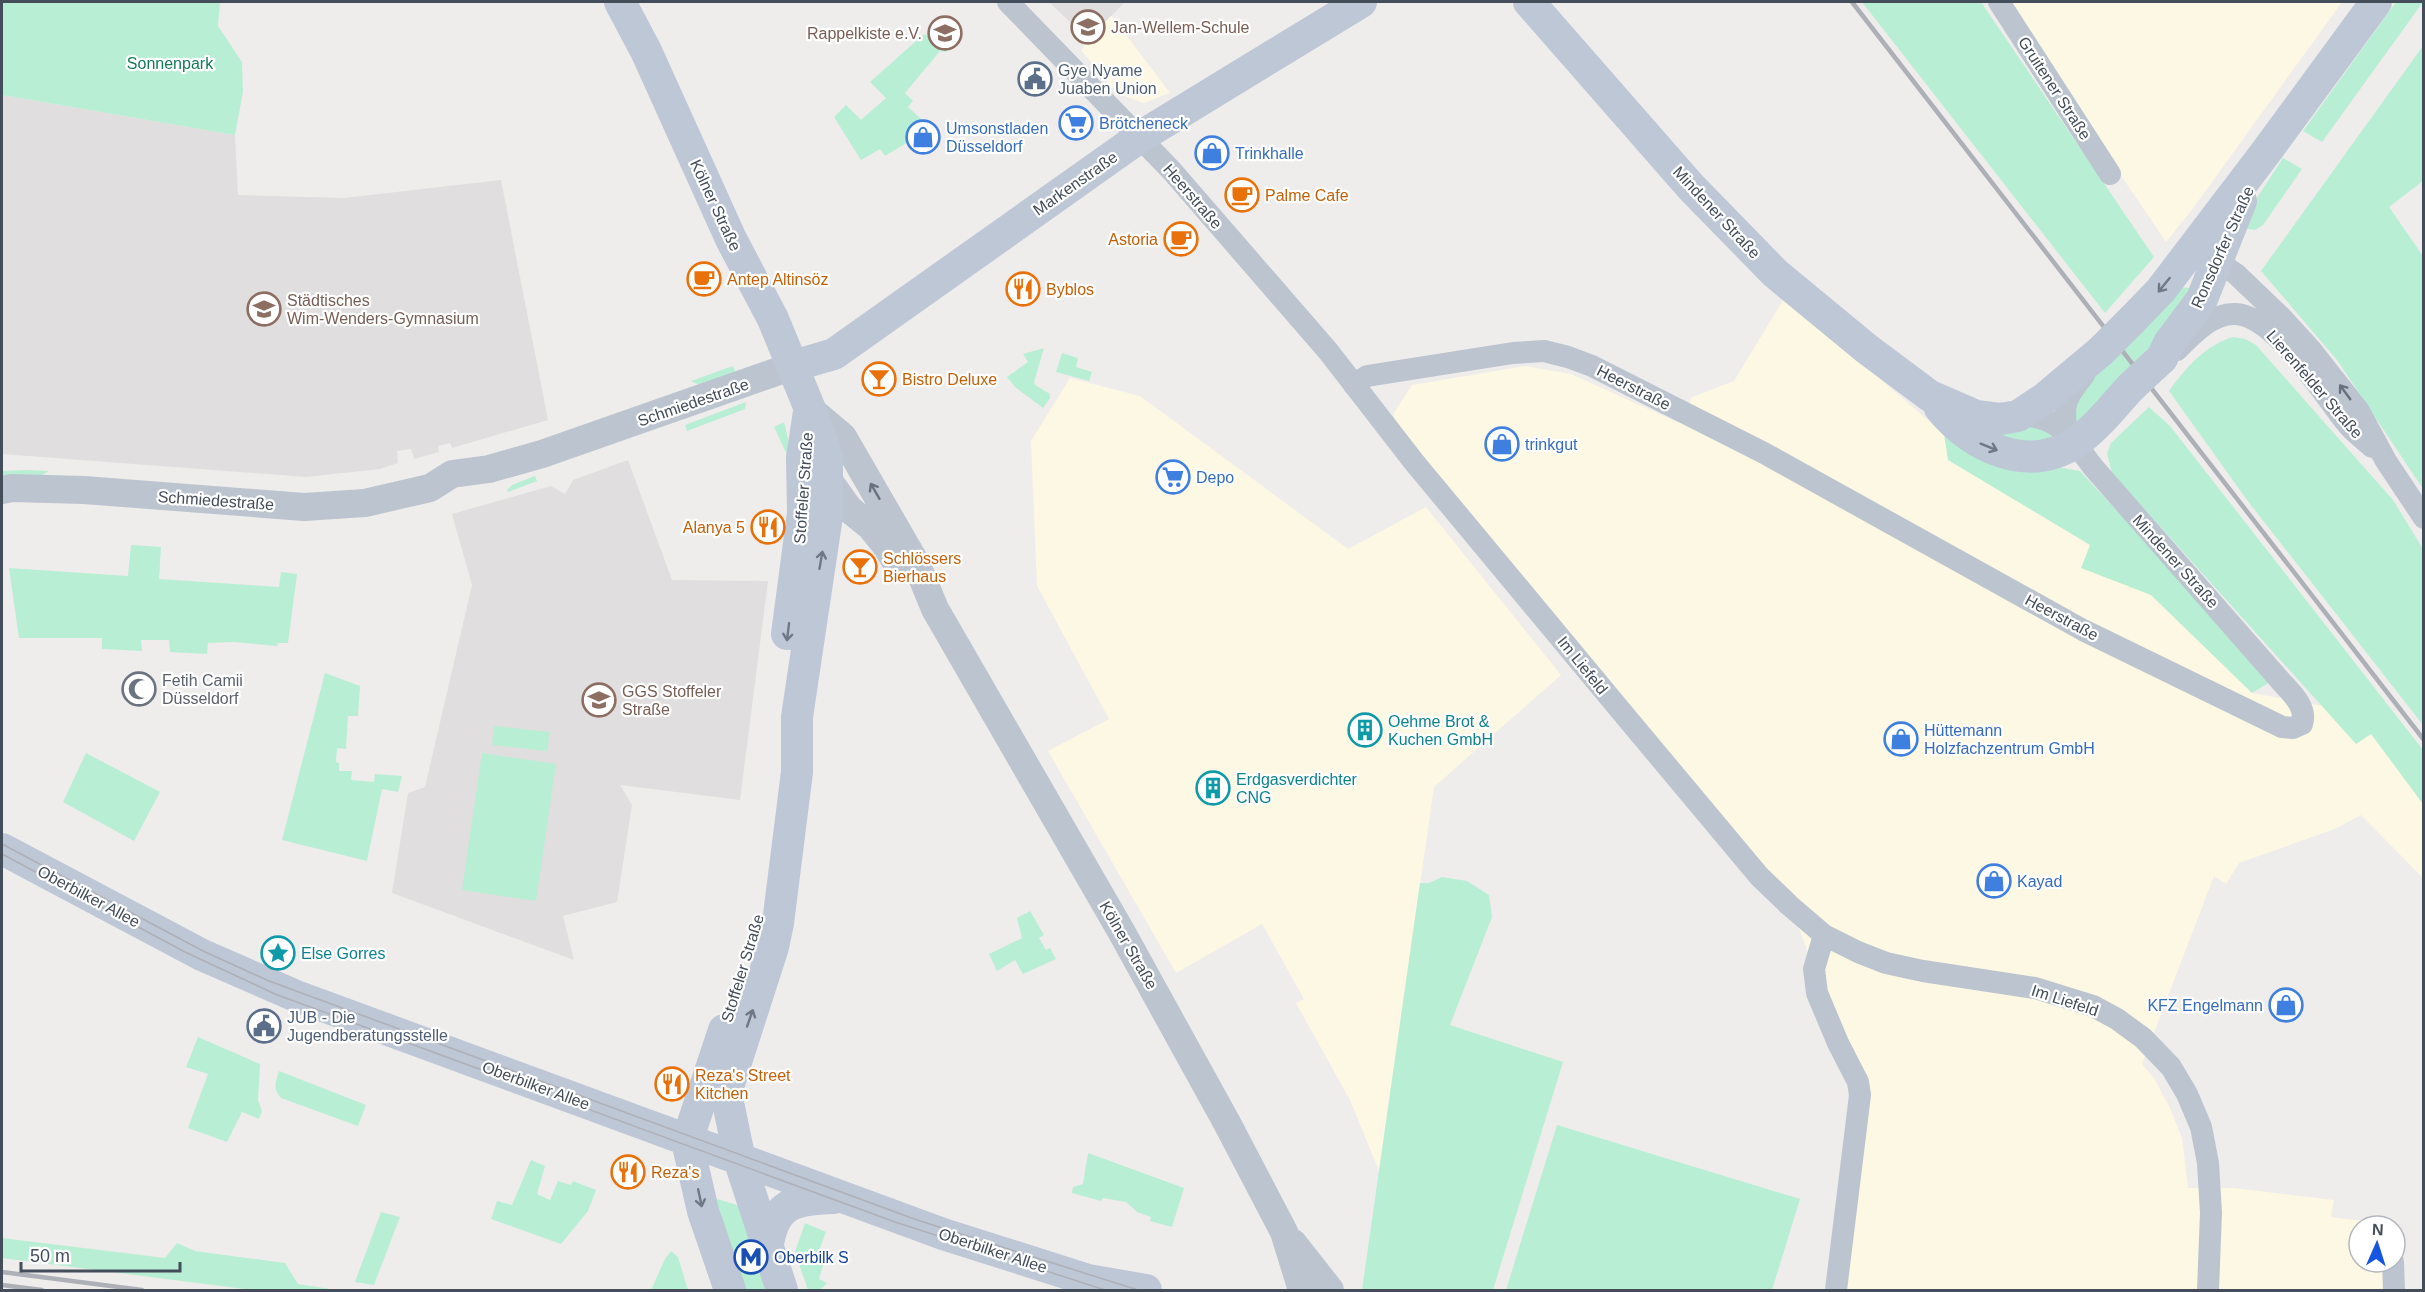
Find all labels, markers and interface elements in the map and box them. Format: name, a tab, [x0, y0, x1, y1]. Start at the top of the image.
school or university icon: Jan-Wellem-Schule	[1070, 9, 1106, 45]
school or university icon: Rappelkiste e.V.	[927, 15, 963, 51]
place label: Jan-Wellem-Schule	[1111, 19, 1250, 36]
place label: Rappelkiste e.V.	[807, 25, 922, 42]
street label: Gruitener Straße	[2015, 34, 2094, 143]
park label: Sonnenpark	[127, 55, 214, 72]
public building icon: Gye Nyame Juaben Union	[1017, 61, 1053, 97]
place label: Gye Nyame Juaben Union	[1058, 62, 1157, 97]
supermarket icon: Brötcheneck	[1058, 105, 1094, 141]
place label: Brötcheneck	[1099, 115, 1189, 132]
shop icon: Umsonstladen Düsseldorf	[905, 119, 941, 155]
place label: Umsonstladen Düsseldorf	[946, 120, 1048, 155]
shop icon: Trinkhalle	[1194, 135, 1230, 171]
place label: Trinkhalle	[1235, 145, 1304, 162]
street label: Markenstraße	[1030, 148, 1121, 219]
street label: Kölner Straße	[687, 157, 744, 254]
street label: Heerstraße	[1160, 161, 1225, 232]
street label: Mindener Straße	[1670, 163, 1764, 262]
cafe icon: Palme Cafe	[1224, 177, 1260, 213]
street label: Ronsdorfer Straße	[2188, 184, 2257, 311]
place label: Palme Cafe	[1265, 187, 1349, 204]
cafe icon: Astoria	[1163, 221, 1199, 257]
place label: Astoria	[1108, 231, 1158, 248]
cafe icon: Antep Altinsöz	[686, 261, 722, 297]
place label: Antep Altinsöz	[727, 271, 828, 288]
restaurant icon: Byblos	[1005, 271, 1041, 307]
one-way arrow	[2157, 277, 2170, 293]
place label: Byblos	[1046, 281, 1094, 298]
school or university icon: Städtisches Wim-Wenders-Gymnasium	[246, 291, 282, 327]
place label: Städtisches Wim-Wenders-Gymnasium	[287, 292, 479, 327]
street label: Lierenfelder Straße	[2263, 327, 2366, 442]
bar icon: Bistro Deluxe	[861, 361, 897, 397]
street label: Heerstraße	[1594, 362, 1673, 413]
place label: Bistro Deluxe	[902, 371, 997, 388]
street label: Schmiedestraße	[635, 375, 751, 429]
one-way arrow	[2339, 385, 2352, 401]
shop icon: trinkgut	[1484, 426, 1520, 462]
street label: Stoffeler Straße	[791, 432, 816, 544]
place label: trinkgut	[1525, 436, 1578, 453]
one-way arrow	[1980, 442, 1998, 453]
supermarket icon: Depo	[1155, 459, 1191, 495]
place label: Depo	[1196, 469, 1234, 486]
one-way arrow	[868, 483, 880, 500]
street label: Schmiedestraße	[157, 488, 275, 513]
restaurant icon: Alanya 5	[750, 509, 786, 545]
street label: Mindener Straße	[2129, 511, 2222, 611]
place label: Alanya 5	[683, 519, 745, 536]
bar icon: Schlössers Bierhaus	[842, 549, 878, 585]
one-way arrow	[816, 550, 827, 570]
place label: Schlössers Bierhaus	[883, 550, 961, 585]
street label: Heerstraße	[2022, 591, 2101, 644]
one-way arrow	[782, 621, 793, 641]
street label: Im Liefeld	[1554, 633, 1611, 698]
mosque icon: Fetih Camii Düsseldorf	[121, 671, 157, 707]
place label: Fetih Camii Düsseldorf	[162, 672, 243, 707]
school or university icon: GGS Stoffeler Straße	[581, 682, 617, 718]
place label: GGS Stoffeler Straße	[622, 683, 722, 718]
building icon: Oehme Brot & Kuchen GmbH	[1347, 712, 1383, 748]
place label: Oehme Brot & Kuchen GmbH	[1388, 713, 1493, 748]
shop icon: Hüttemann Holzfachzentrum GmbH	[1883, 721, 1919, 757]
place label: Hüttemann Holzfachzentrum GmbH	[1924, 722, 2095, 757]
building icon: Erdgasverdichter CNG	[1195, 770, 1231, 806]
place label: Erdgasverdichter CNG	[1236, 771, 1358, 806]
street label: Oberbilker Allee	[35, 862, 143, 931]
shop icon: Kayad	[1976, 863, 2012, 899]
place label: Kayad	[2017, 873, 2062, 890]
street label: Kölner Straße	[1097, 898, 1161, 992]
street label: Stoffeler Straße	[718, 912, 767, 1024]
place icon: Else Gorres	[260, 935, 296, 971]
place label: Else Gorres	[301, 945, 385, 962]
street label: Im Liefeld	[2029, 982, 2100, 1019]
shop icon: KFZ Engelmann	[2268, 987, 2304, 1023]
place label: KFZ Engelmann	[2147, 997, 2263, 1014]
public building icon: JUB - Die Jugendberatungsstelle	[246, 1008, 282, 1044]
place label: JUB - Die Jugendberatungsstelle	[287, 1009, 448, 1044]
one-way arrow	[745, 1009, 756, 1028]
street label: Oberbilker Allee	[480, 1058, 592, 1113]
restaurant icon: Reza's Street Kitchen	[654, 1066, 690, 1102]
place label: Reza's Street Kitchen	[695, 1067, 791, 1102]
restaurant icon: Reza's	[610, 1154, 646, 1190]
place label: Reza's	[651, 1164, 699, 1181]
one-way arrow	[695, 1188, 706, 1208]
north arrow	[2347, 1214, 2407, 1274]
text: N	[2372, 1221, 2384, 1238]
street label: Oberbilker Allee	[937, 1225, 1049, 1276]
scale bar	[21, 1235, 180, 1273]
metro station icon: Oberbilk S	[733, 1239, 769, 1275]
text: 50 m	[30, 1246, 70, 1266]
place label: Oberbilk S	[774, 1249, 849, 1266]

